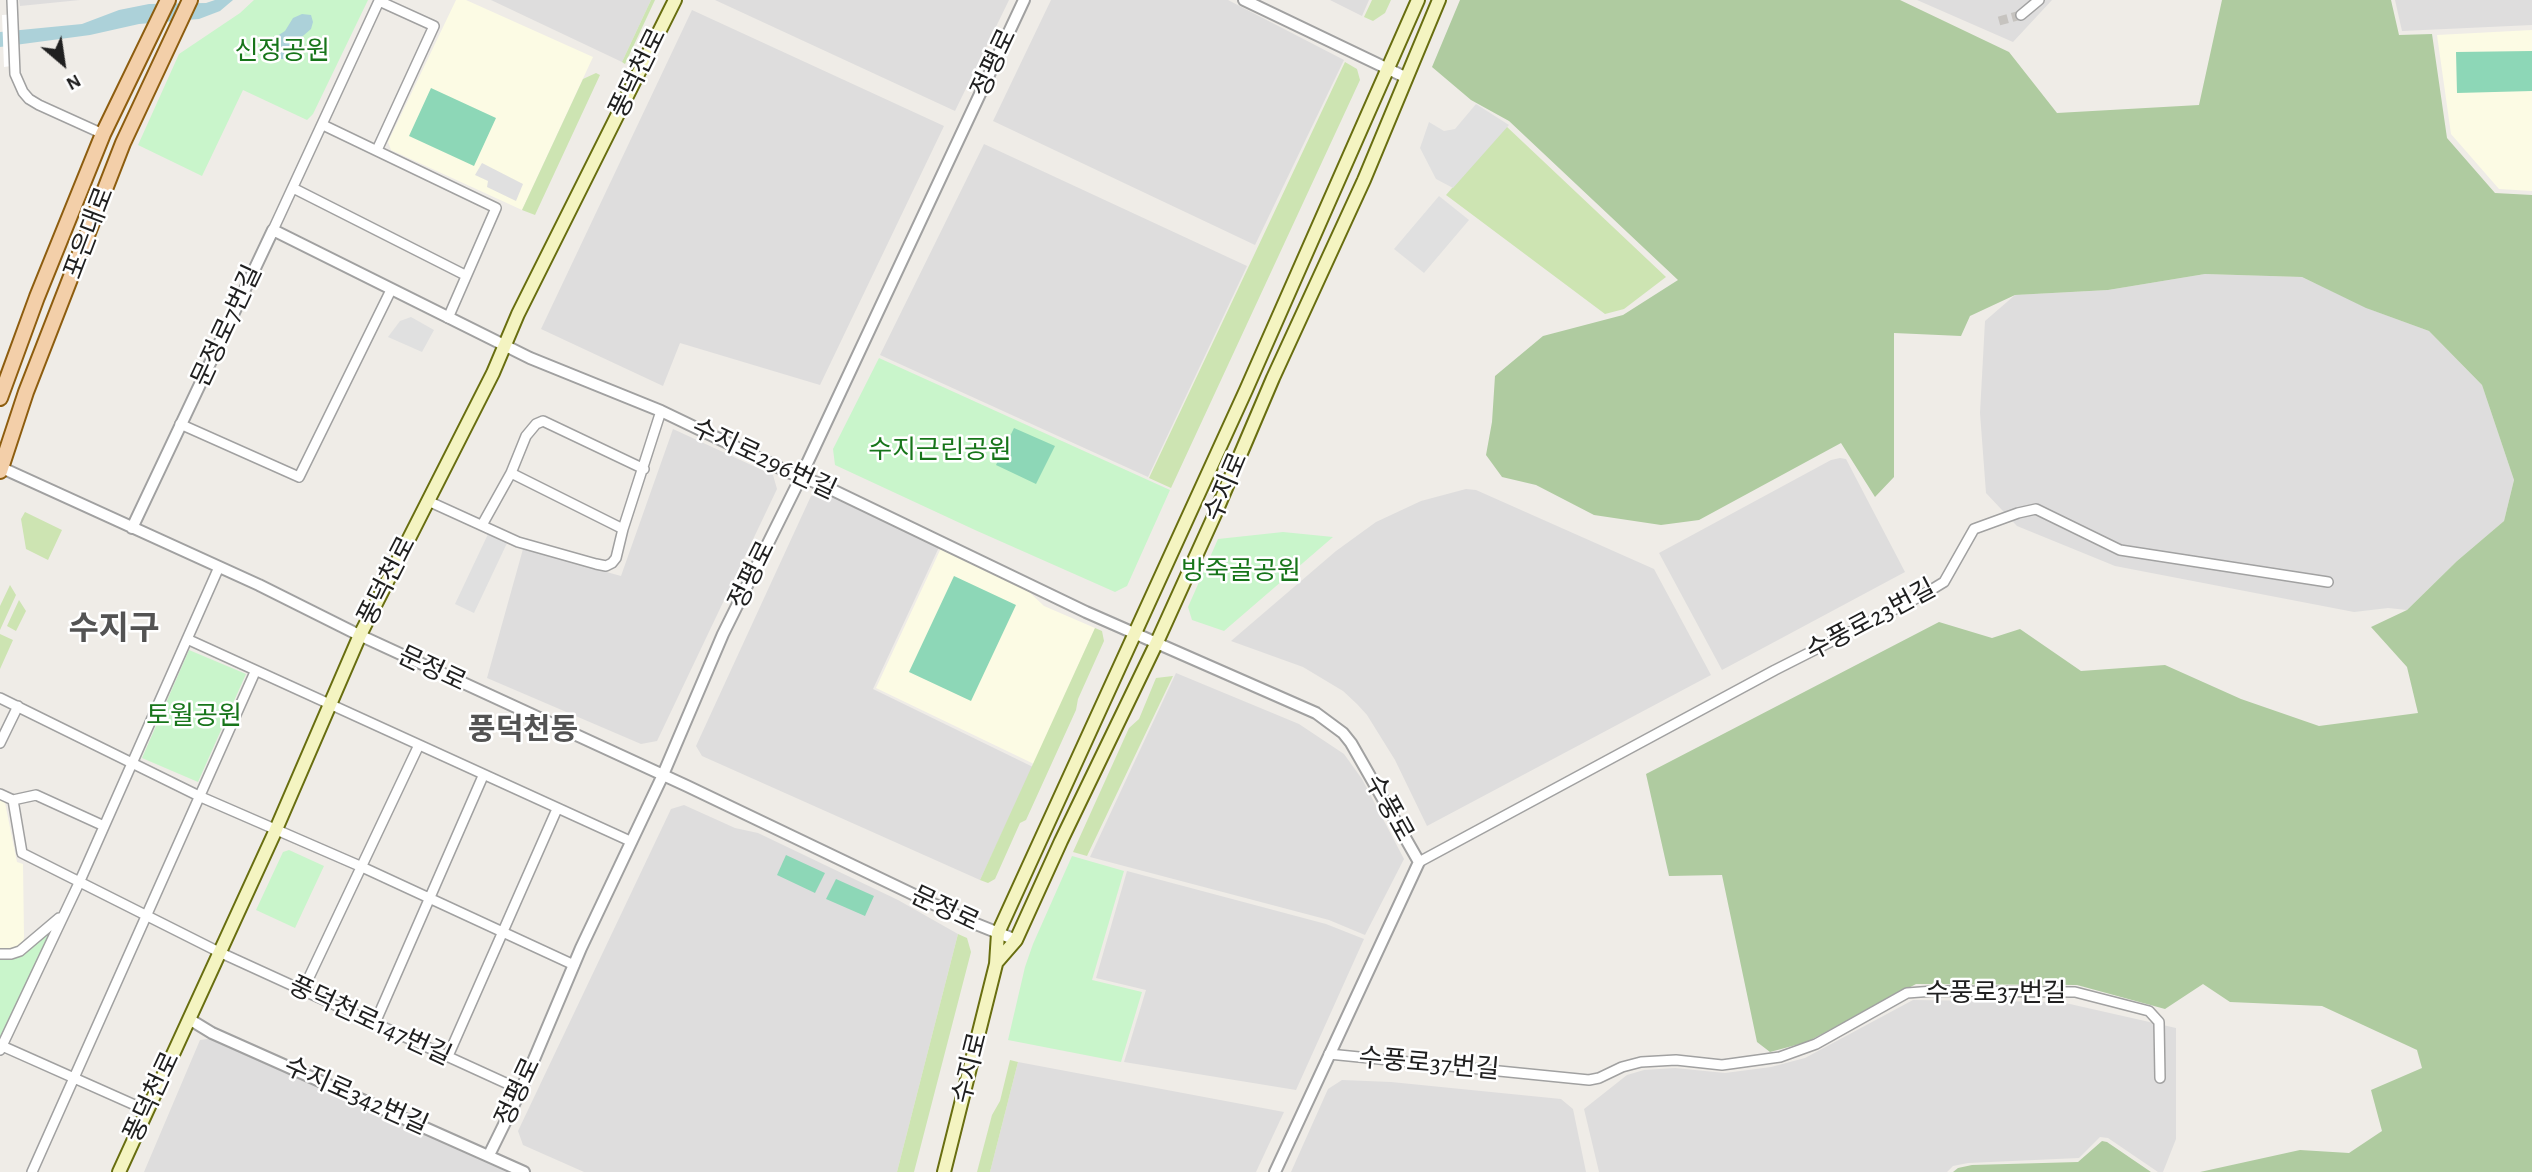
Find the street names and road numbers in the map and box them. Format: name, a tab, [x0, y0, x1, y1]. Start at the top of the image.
street label: 풍덕천로	[603, 23, 673, 123]
street label: 정평로	[965, 24, 1023, 102]
street label: 포은대로	[57, 183, 121, 283]
street label: 문정로7번길	[185, 260, 269, 392]
street label: 수지로296번길	[687, 412, 841, 506]
street label: 수지로	[1198, 448, 1254, 526]
street label: 풍덕천로	[351, 531, 423, 631]
street label: 정평로	[722, 536, 782, 614]
street label: 수풍로23번길	[1801, 573, 1941, 667]
street label: 문정로	[393, 640, 471, 698]
street label: 수풍로	[1358, 769, 1420, 847]
street label: 문정로	[906, 880, 984, 938]
street label: 풍덕천로147번길	[284, 970, 456, 1072]
street label: 수풍로37번길	[1925, 977, 2067, 1009]
street label: 수지로	[946, 1029, 994, 1107]
street label: 수풍로37번길	[1357, 1042, 1501, 1086]
street label: 풍덕천로	[118, 1047, 186, 1147]
street label: 수지로342번길	[279, 1050, 433, 1142]
street label: 정평로	[489, 1053, 547, 1131]

